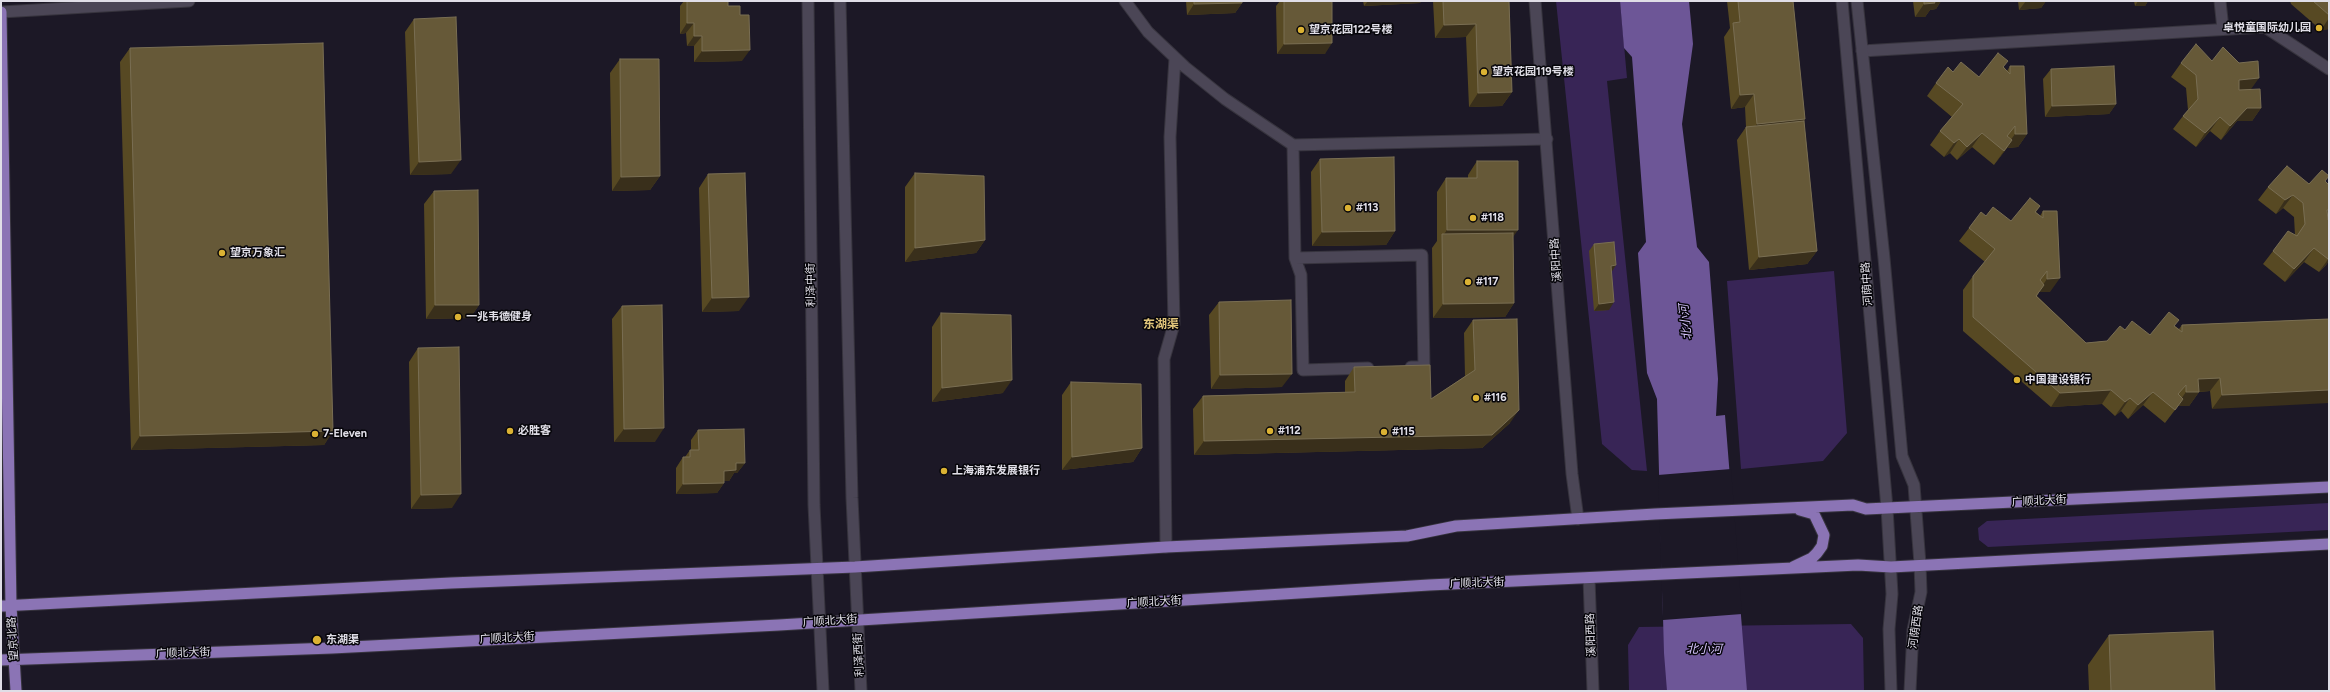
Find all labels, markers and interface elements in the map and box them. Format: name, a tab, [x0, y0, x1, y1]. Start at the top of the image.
place label: 卓悦童国际幼儿园	[2223, 21, 2311, 35]
place label: 望京花园122号楼	[1309, 23, 1392, 37]
marker: 卓悦童国际幼儿园	[2314, 23, 2324, 33]
marker: 望京花园122号楼	[1296, 25, 1306, 35]
place label: 望京花园119号楼	[1492, 65, 1574, 79]
marker: 望京花园119号楼	[1479, 67, 1489, 77]
place label: #113	[1356, 201, 1378, 215]
marker: #113	[1343, 203, 1353, 213]
place label: #118	[1481, 211, 1504, 225]
marker: #118	[1468, 213, 1478, 223]
street label: 溪阳中路	[1548, 238, 1564, 282]
place label: 望京万象汇	[230, 246, 285, 260]
marker: 望京万象汇	[217, 248, 227, 258]
street label: 河荫中路	[1859, 262, 1875, 306]
street label: 利泽中街	[804, 263, 818, 307]
place label: #117	[1476, 275, 1498, 289]
marker: #117	[1463, 277, 1473, 287]
water label: 北小河	[1677, 303, 1695, 341]
place label: 一兆韦德健身	[466, 310, 532, 324]
marker: 一兆韦德健身	[453, 312, 463, 322]
district label: 东湖渠	[1143, 317, 1179, 331]
place label: 中国建设银行	[2025, 373, 2091, 387]
marker: 中国建设银行	[2012, 375, 2022, 385]
place label: #116	[1484, 391, 1507, 405]
marker: #116	[1471, 393, 1481, 403]
place label: 必胜客	[518, 424, 551, 438]
place label: #112	[1278, 424, 1301, 438]
place label: #115	[1392, 425, 1415, 439]
marker: 必胜客	[505, 426, 515, 436]
marker: #112	[1265, 426, 1275, 436]
place label: 7-Eleven	[323, 427, 367, 441]
marker: #115	[1379, 427, 1389, 437]
marker: 7-Eleven	[310, 429, 320, 439]
place label: 上海浦东发展银行	[952, 464, 1040, 478]
marker: 上海浦东发展银行	[939, 466, 949, 476]
street label: 广顺北大街	[2011, 493, 2067, 509]
street label: 广顺北大街	[1449, 575, 1505, 591]
street label: 广顺北大街	[1126, 594, 1182, 610]
street label: 河荫西路	[1906, 604, 1926, 650]
street label: 广顺北大街	[802, 612, 858, 630]
street label: 溪阳西路	[1584, 613, 1598, 657]
street label: 望京北路	[5, 617, 21, 661]
street label: 广顺北大街	[479, 630, 535, 646]
place label: 东湖渠	[326, 633, 359, 647]
street label: 利泽西街	[851, 633, 867, 677]
marker: 东湖渠	[311, 634, 323, 646]
water label: 北小河	[1686, 642, 1722, 656]
street label: 广顺北大街	[155, 645, 211, 661]

